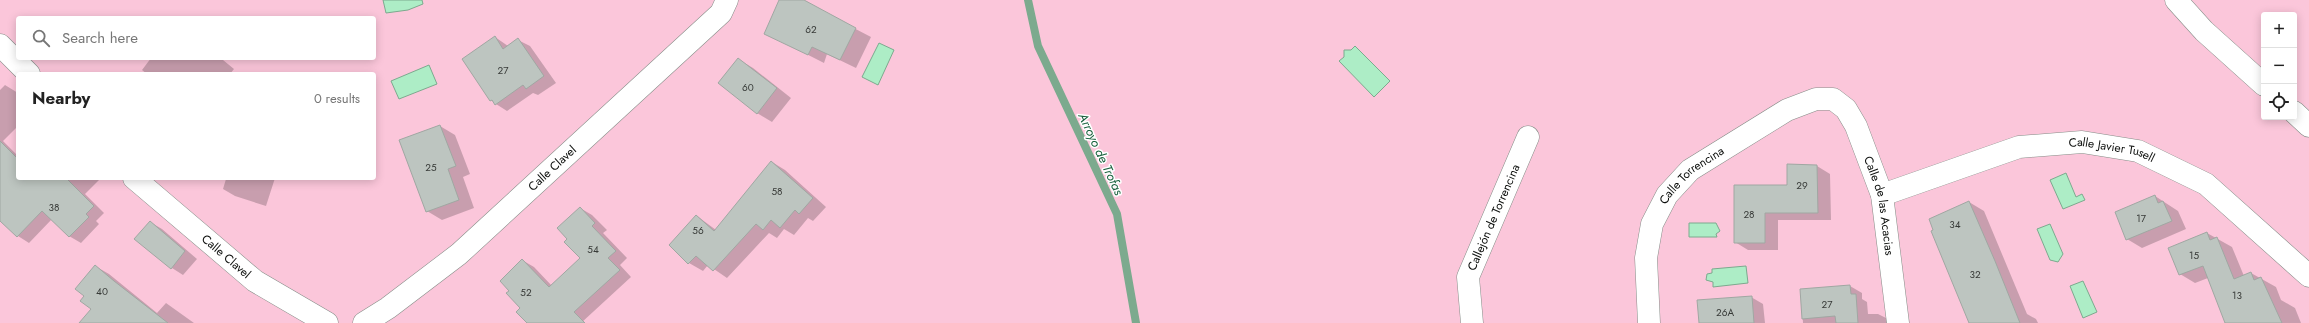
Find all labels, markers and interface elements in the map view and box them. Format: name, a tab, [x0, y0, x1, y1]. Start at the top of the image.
map controls	[2261, 12, 2297, 120]
button: +	[2261, 12, 2297, 48]
search box	[16, 16, 376, 60]
house number: 62	[805, 22, 817, 37]
icon: search	[30, 27, 52, 49]
text: Search here	[62, 27, 138, 49]
button: −	[2261, 48, 2297, 84]
house number: 27	[498, 63, 509, 78]
house number: 60	[742, 80, 754, 95]
button: locate	[2261, 84, 2297, 120]
text: Nearby	[32, 86, 90, 110]
text: 0 results	[314, 89, 360, 108]
water label: Arroyo de Trofas	[1073, 109, 1129, 199]
street label: Calle Javier Tusell	[2068, 133, 2158, 167]
street label: Calle Clavel	[524, 141, 580, 195]
street label: Calle Torrencina	[1655, 142, 1728, 207]
street label: Calle de las Acacias	[1859, 153, 1898, 257]
house number: 25	[425, 160, 437, 175]
street label: Callejón de Torrencina	[1463, 161, 1524, 274]
house number: 29	[1796, 178, 1808, 193]
house number: 58	[771, 184, 783, 199]
house number: 38	[49, 200, 59, 215]
house number: 28	[1743, 207, 1755, 222]
house number: 17	[2136, 211, 2147, 226]
house number: 34	[1949, 217, 1961, 232]
house number: 56	[692, 223, 704, 238]
street label: Calle Clavel	[197, 230, 255, 283]
house number: 54	[587, 242, 599, 257]
house number: 15	[2189, 248, 2199, 263]
house number: 32	[1969, 267, 1981, 282]
house number: 40	[96, 284, 108, 299]
house number: 52	[520, 285, 532, 300]
house number: 13	[2232, 288, 2243, 303]
house number: 27	[1822, 297, 1833, 312]
house number: 26A	[1716, 305, 1734, 320]

